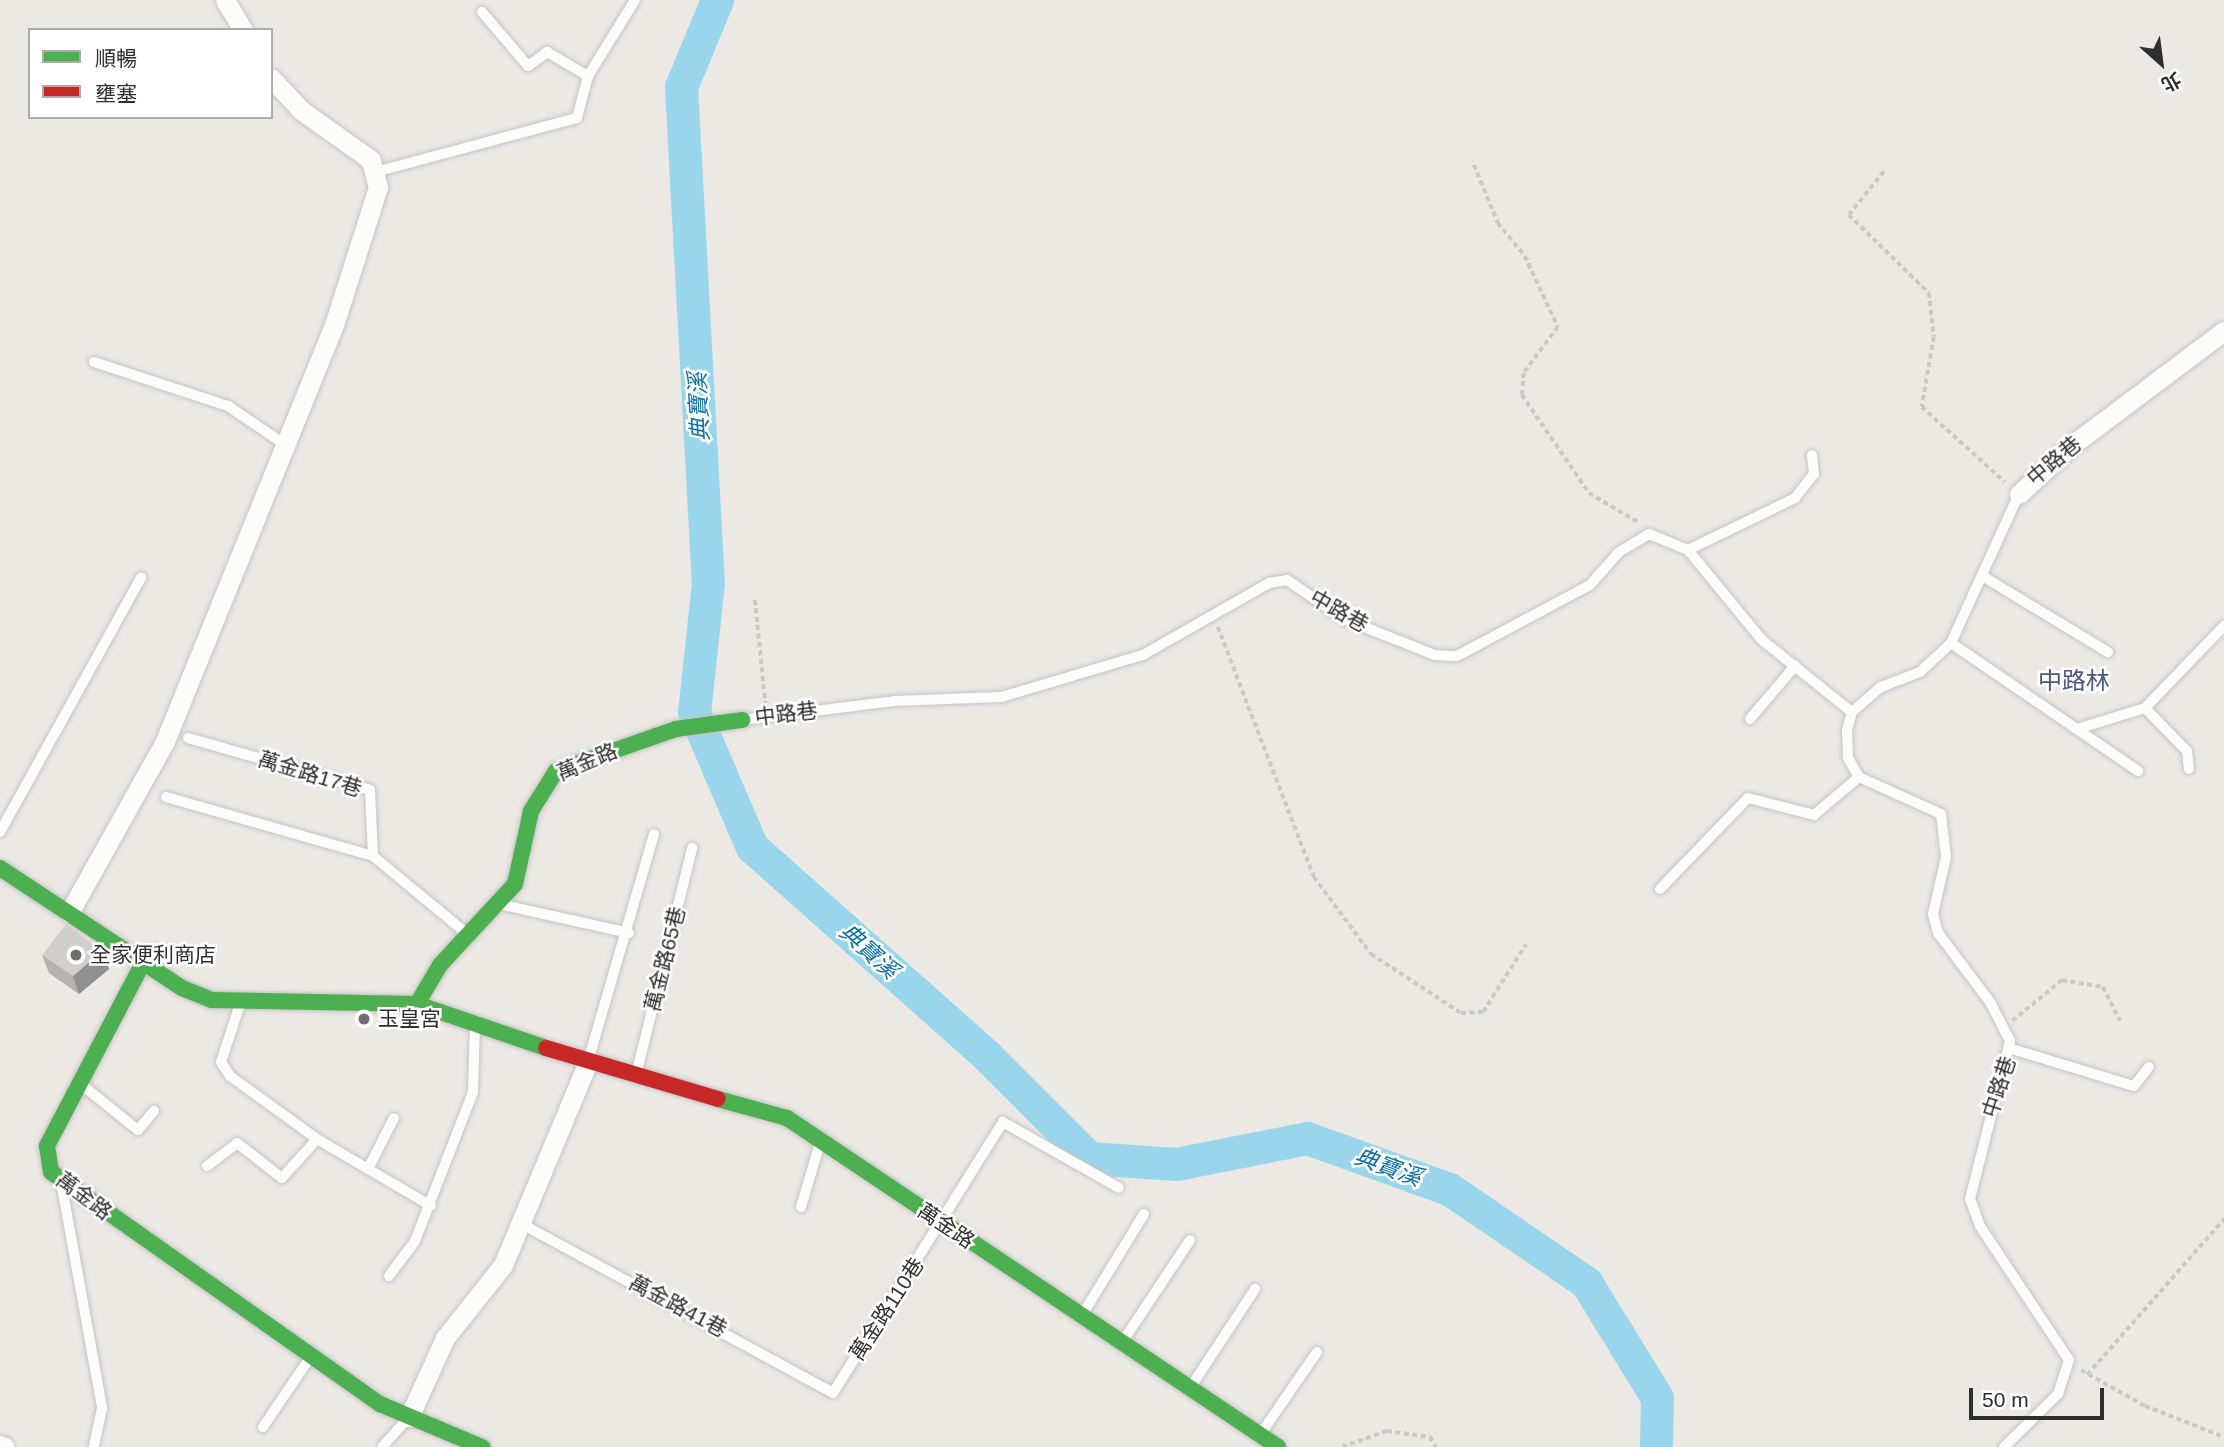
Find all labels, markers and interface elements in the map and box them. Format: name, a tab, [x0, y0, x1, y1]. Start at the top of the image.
legend	[28, 28, 273, 119]
north arrow	[2126, 28, 2196, 98]
text: 順暢	[95, 47, 137, 70]
text: 北	[2158, 68, 2184, 96]
text: 壅塞	[95, 82, 137, 105]
water label: 典寶溪	[683, 372, 715, 442]
street label: 中路巷	[2022, 431, 2086, 491]
street label: 中路巷	[1305, 585, 1373, 637]
district label: 中路林	[2038, 667, 2110, 695]
street label: 中路巷	[753, 698, 819, 730]
street label: 萬金路	[553, 738, 621, 786]
street label: 萬金路17巷	[255, 746, 365, 802]
street label: 萬金路65巷	[640, 904, 690, 1014]
water label: 典寶溪	[834, 918, 904, 984]
place label: 全家便利商店	[90, 942, 216, 968]
marker: 全家便利商店	[68, 947, 84, 963]
place label: 玉皇宮	[378, 1006, 441, 1032]
marker: 玉皇宮	[356, 1011, 372, 1027]
street label: 中路巷	[1977, 1053, 2021, 1121]
water label: 典寶溪	[1351, 1142, 1425, 1192]
street label: 萬金路	[51, 1167, 117, 1225]
street label: 萬金路	[913, 1198, 979, 1254]
street label: 萬金路110巷	[844, 1253, 930, 1365]
street label: 萬金路41巷	[625, 1270, 731, 1342]
scale bar	[1972, 1374, 2107, 1418]
text: 50 m	[1982, 1388, 2029, 1411]

